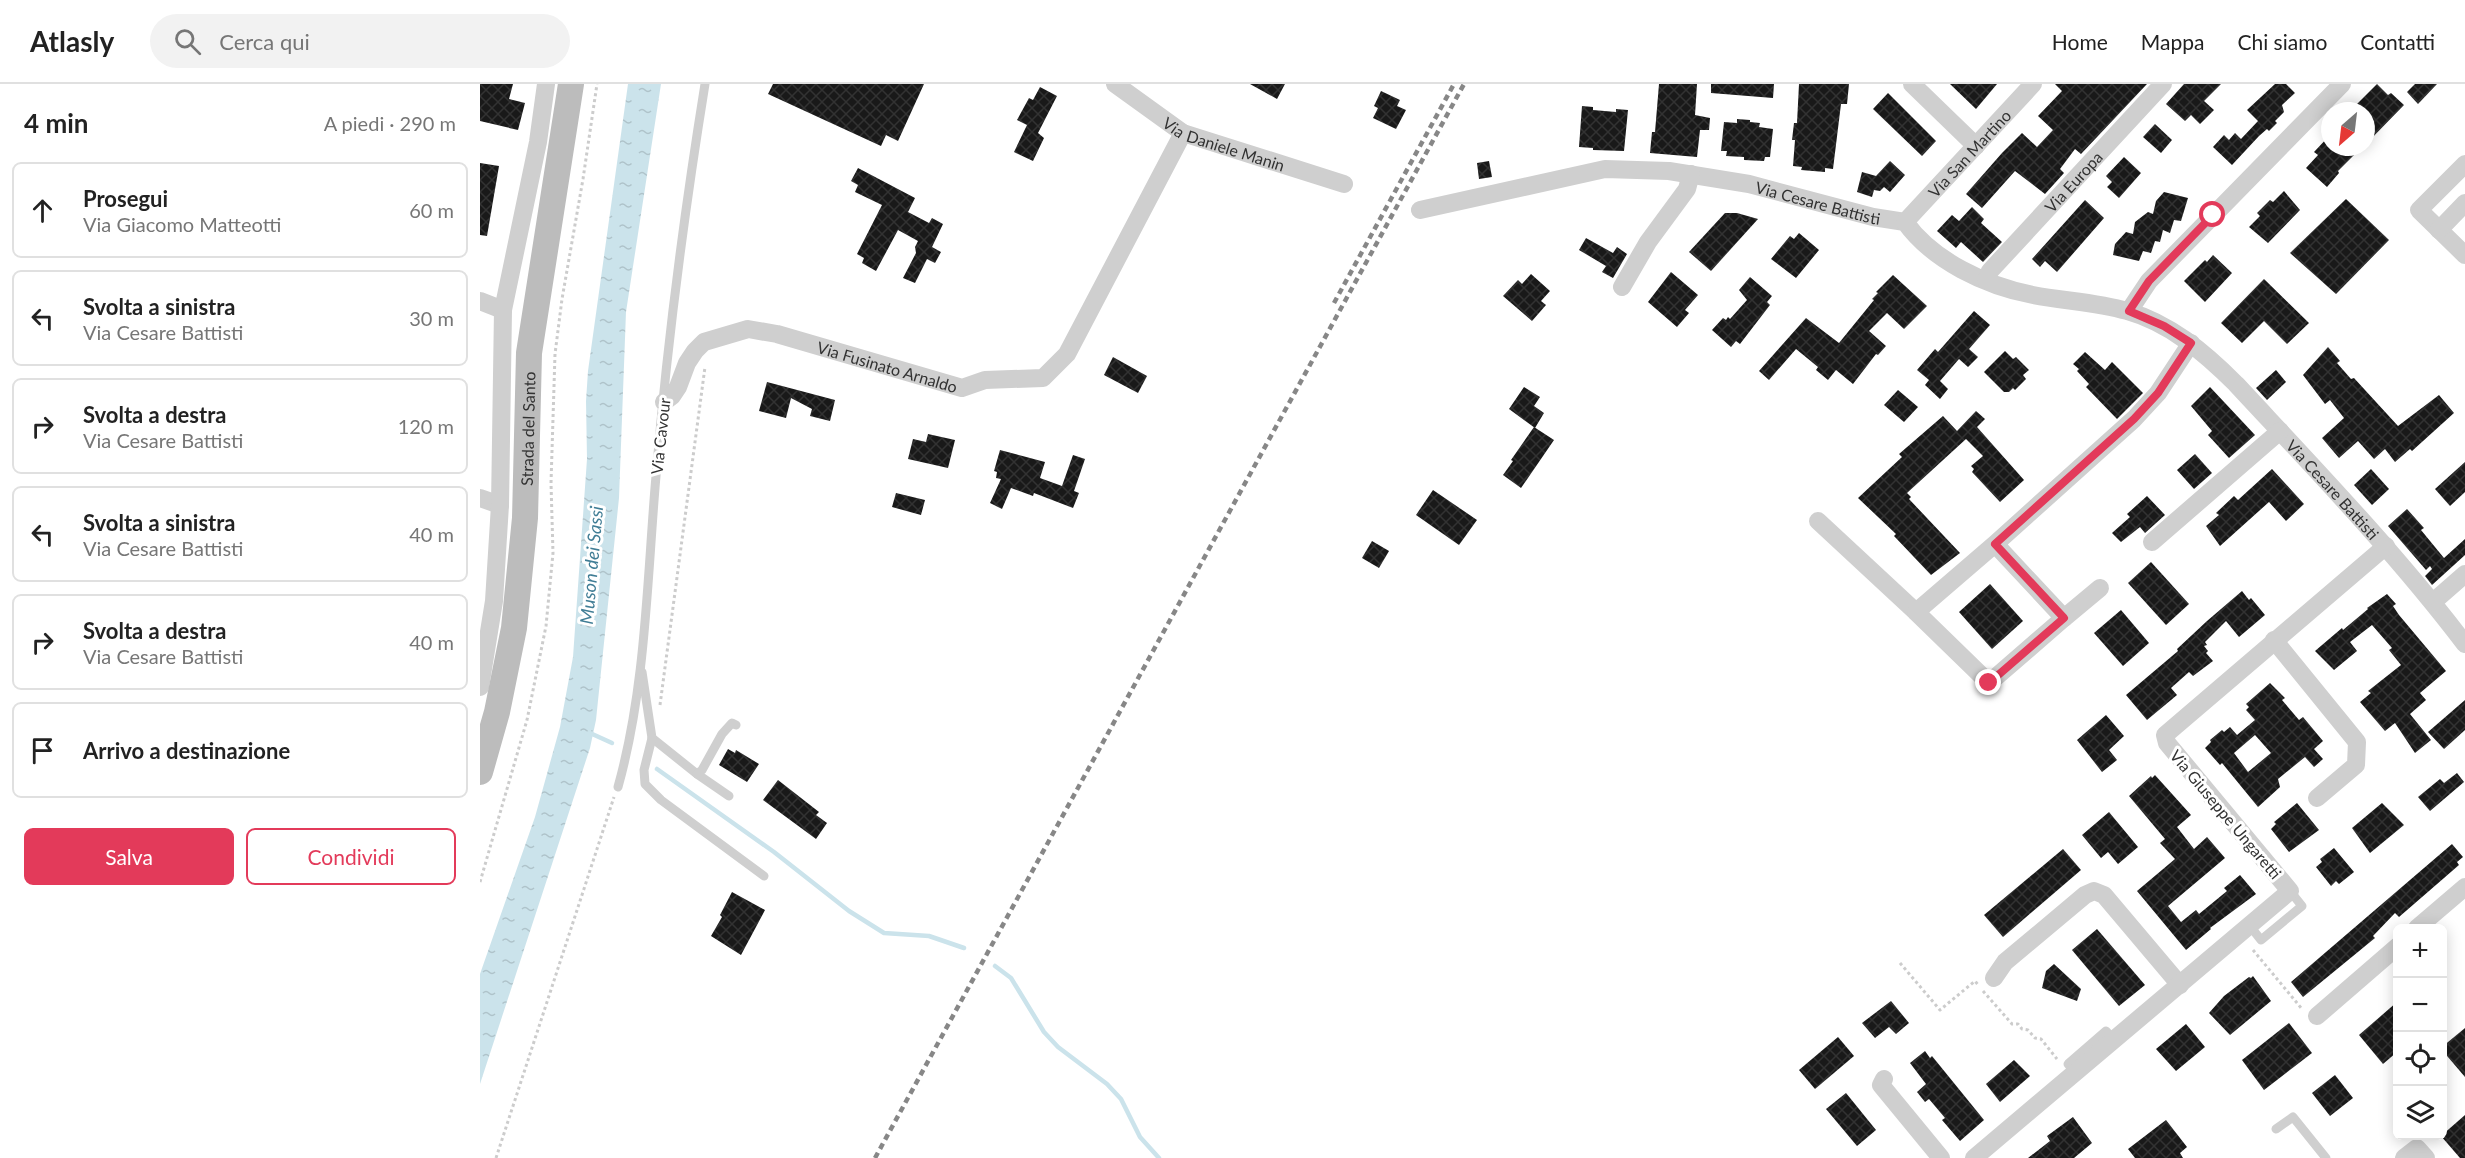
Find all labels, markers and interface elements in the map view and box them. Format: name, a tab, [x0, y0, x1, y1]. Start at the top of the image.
search box	[150, 14, 570, 68]
text: Atlasly	[30, 24, 114, 58]
icon: search	[171, 25, 204, 58]
text: Cerca qui	[219, 28, 310, 55]
text: Home	[2052, 29, 2108, 54]
text: Mappa	[2141, 29, 2204, 54]
text: Chi siamo	[2237, 29, 2327, 54]
text: Contatti	[2360, 29, 2435, 54]
north arrow	[2321, 102, 2375, 156]
street label: Via San Martino	[1924, 105, 2014, 201]
text: 4 min	[24, 107, 88, 139]
text: A piedi · 290 m	[324, 111, 456, 135]
street label: Via Daniele Manin	[1160, 112, 1287, 174]
street label: Via Europa	[2040, 147, 2106, 216]
street label: Via Cesare Battisti	[1754, 177, 1882, 228]
text: Prosegui	[83, 185, 168, 212]
icon: ahead	[26, 194, 59, 227]
text: 60 m	[409, 198, 454, 222]
route start	[2199, 201, 2225, 227]
text: Via Giacomo Matteotti	[83, 212, 281, 236]
text: Svolta a sinistra	[83, 293, 235, 320]
icon: left	[26, 302, 59, 335]
text: 30 m	[409, 306, 454, 330]
text: Via Cesare Battisti	[83, 320, 243, 344]
street label: Via Fusinato Arnaldo	[815, 337, 960, 396]
street label: Strada del Santo	[516, 371, 538, 486]
street label: Via Cavour	[647, 397, 673, 475]
text: Svolta a destra	[83, 401, 226, 428]
icon: right	[26, 410, 59, 443]
text: 120 m	[398, 414, 454, 438]
text: Via Cesare Battisti	[83, 428, 243, 452]
street label: Via Cesare Battisti	[2283, 435, 2383, 543]
water label: Muson dei Sassi	[575, 505, 607, 625]
text: Svolta a sinistra	[83, 509, 235, 536]
icon: left	[26, 518, 59, 551]
text: 40 m	[409, 522, 454, 546]
text: Via Cesare Battisti	[83, 536, 243, 560]
text: Svolta a destra	[83, 617, 226, 644]
icon: right	[26, 626, 59, 659]
text: 40 m	[409, 630, 454, 654]
text: Via Cesare Battisti	[83, 644, 243, 668]
route end	[1975, 669, 2001, 695]
icon: arrive	[26, 734, 59, 767]
text: Arrivo a destinazione	[83, 737, 290, 764]
street label: Via Giuseppe Ungaretti	[2167, 746, 2286, 882]
button: Salva	[24, 828, 234, 885]
button: Condividi	[246, 828, 456, 885]
map controls	[2393, 924, 2447, 1140]
button: +	[2393, 924, 2447, 978]
button: −	[2393, 978, 2447, 1032]
button: locate	[2393, 1032, 2447, 1086]
button: layers	[2393, 1086, 2447, 1140]

